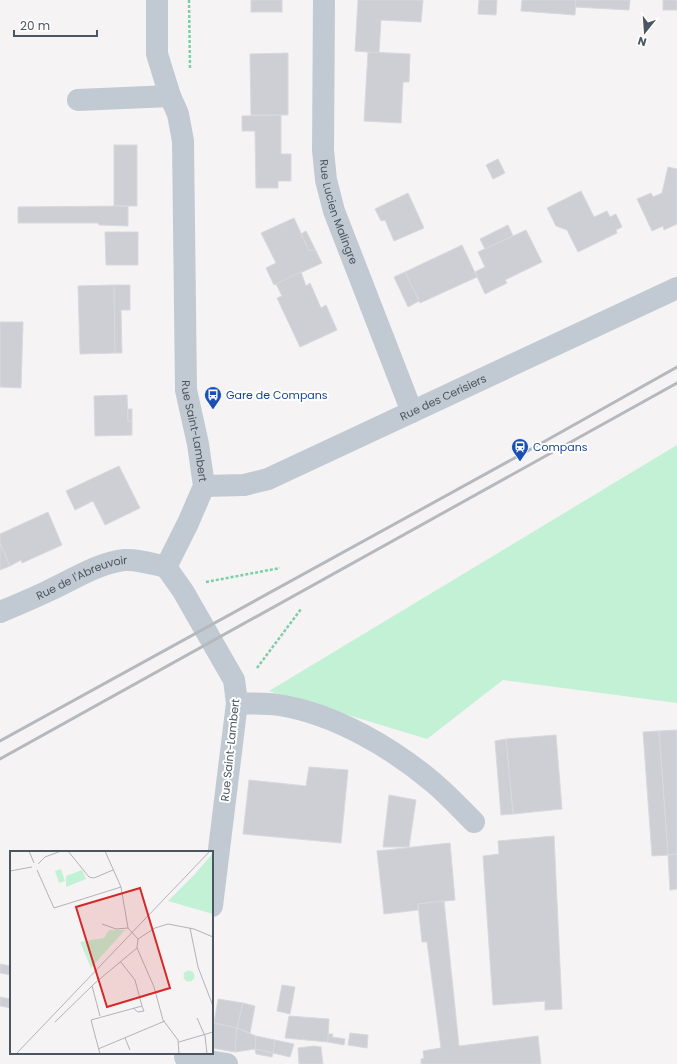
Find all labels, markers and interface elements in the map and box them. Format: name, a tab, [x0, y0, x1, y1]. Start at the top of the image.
scale bar	[14, 12, 97, 38]
north arrow	[625, 12, 665, 52]
text: 20 m	[20, 17, 50, 34]
text: N	[636, 33, 648, 50]
street label: Rue Lucien Malingre	[316, 158, 362, 267]
street label: Rue des Cerisiers	[397, 370, 489, 424]
street label: Rue Saint-Lambert	[178, 380, 211, 483]
bus stop icon: Gare de Compans	[203, 385, 223, 410]
place label: Gare de Compans	[226, 387, 328, 403]
station icon: Compans	[510, 437, 530, 462]
place label: Compans	[533, 439, 588, 455]
street label: Rue de l'Abreuvoir	[33, 552, 128, 604]
street label: Rue Saint-Lambert	[217, 698, 243, 802]
inset map	[10, 851, 213, 1054]

